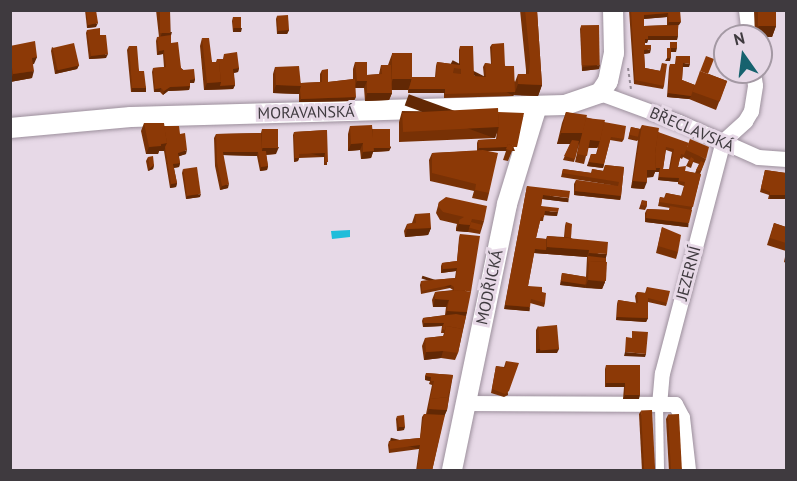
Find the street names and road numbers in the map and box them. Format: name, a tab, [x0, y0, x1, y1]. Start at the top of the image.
street label: MORAVANSKÁ	[257, 102, 355, 122]
street label: BŘECLAVSKÁ	[647, 103, 737, 155]
street label: JEZERNÍ	[672, 244, 704, 302]
street label: MODŘICKÁ	[472, 248, 506, 326]

